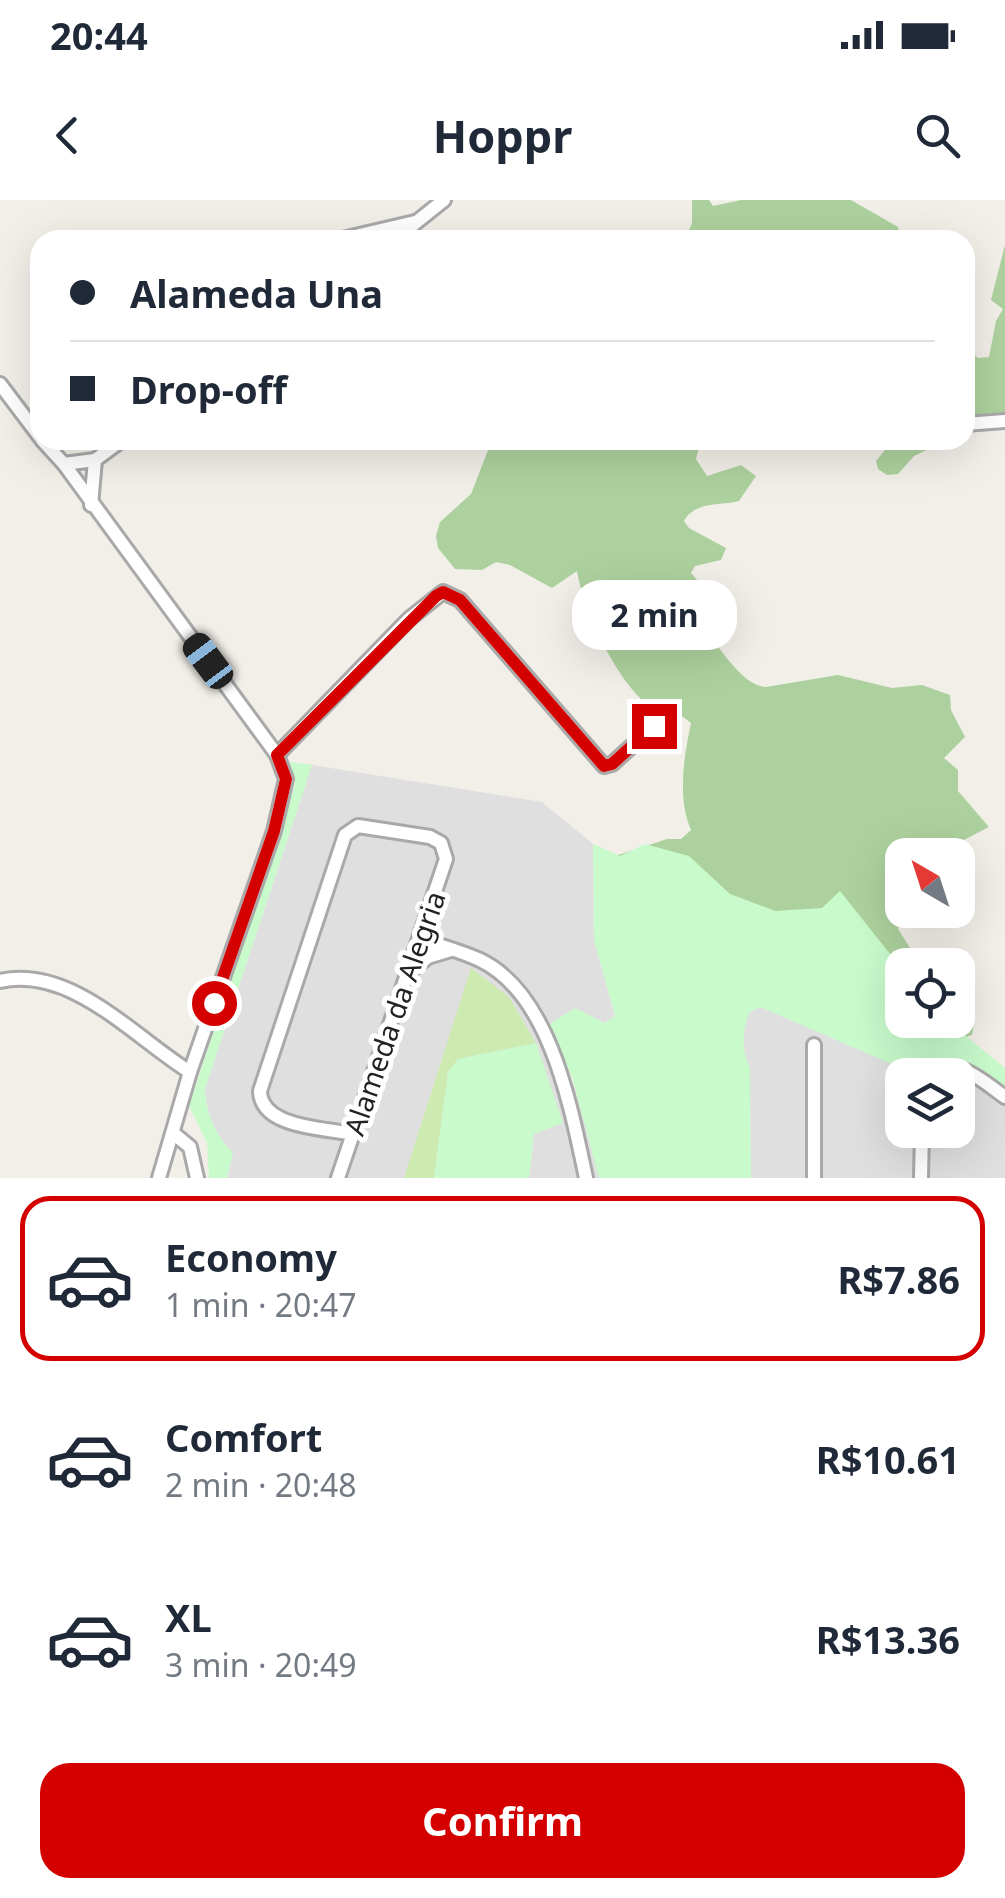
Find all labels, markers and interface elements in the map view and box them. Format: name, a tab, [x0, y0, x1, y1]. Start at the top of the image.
text: 20:44	[50, 9, 148, 61]
text: Hoppr	[433, 105, 572, 166]
icon: back	[40, 108, 95, 163]
icon: search	[910, 108, 965, 163]
text: Alameda Una	[130, 267, 383, 319]
text: Drop-off	[130, 363, 287, 415]
callout: 2 min	[572, 581, 736, 651]
text: 2 min	[610, 593, 699, 636]
car	[178, 628, 238, 694]
route end	[632, 704, 677, 749]
north arrow	[885, 838, 975, 928]
map controls	[885, 838, 975, 1148]
street label: Alameda da Alegria	[334, 886, 454, 1140]
button: locate	[885, 948, 975, 1038]
route start	[192, 981, 237, 1026]
button: layers	[885, 1058, 975, 1148]
text: Economy	[165, 1231, 337, 1283]
icon: car	[45, 1234, 135, 1324]
text: R$7.86	[837, 1253, 960, 1305]
text: 1 min · 20:47	[165, 1283, 357, 1326]
text: Comfort	[165, 1411, 322, 1463]
icon: car	[45, 1414, 135, 1504]
text: R$10.61	[816, 1433, 960, 1485]
text: 2 min · 20:48	[165, 1463, 357, 1506]
text: XL	[165, 1591, 212, 1643]
icon: car	[45, 1594, 135, 1684]
text: R$13.36	[816, 1613, 960, 1665]
text: 3 min · 20:49	[165, 1643, 357, 1686]
button: Confirm	[40, 1763, 965, 1878]

